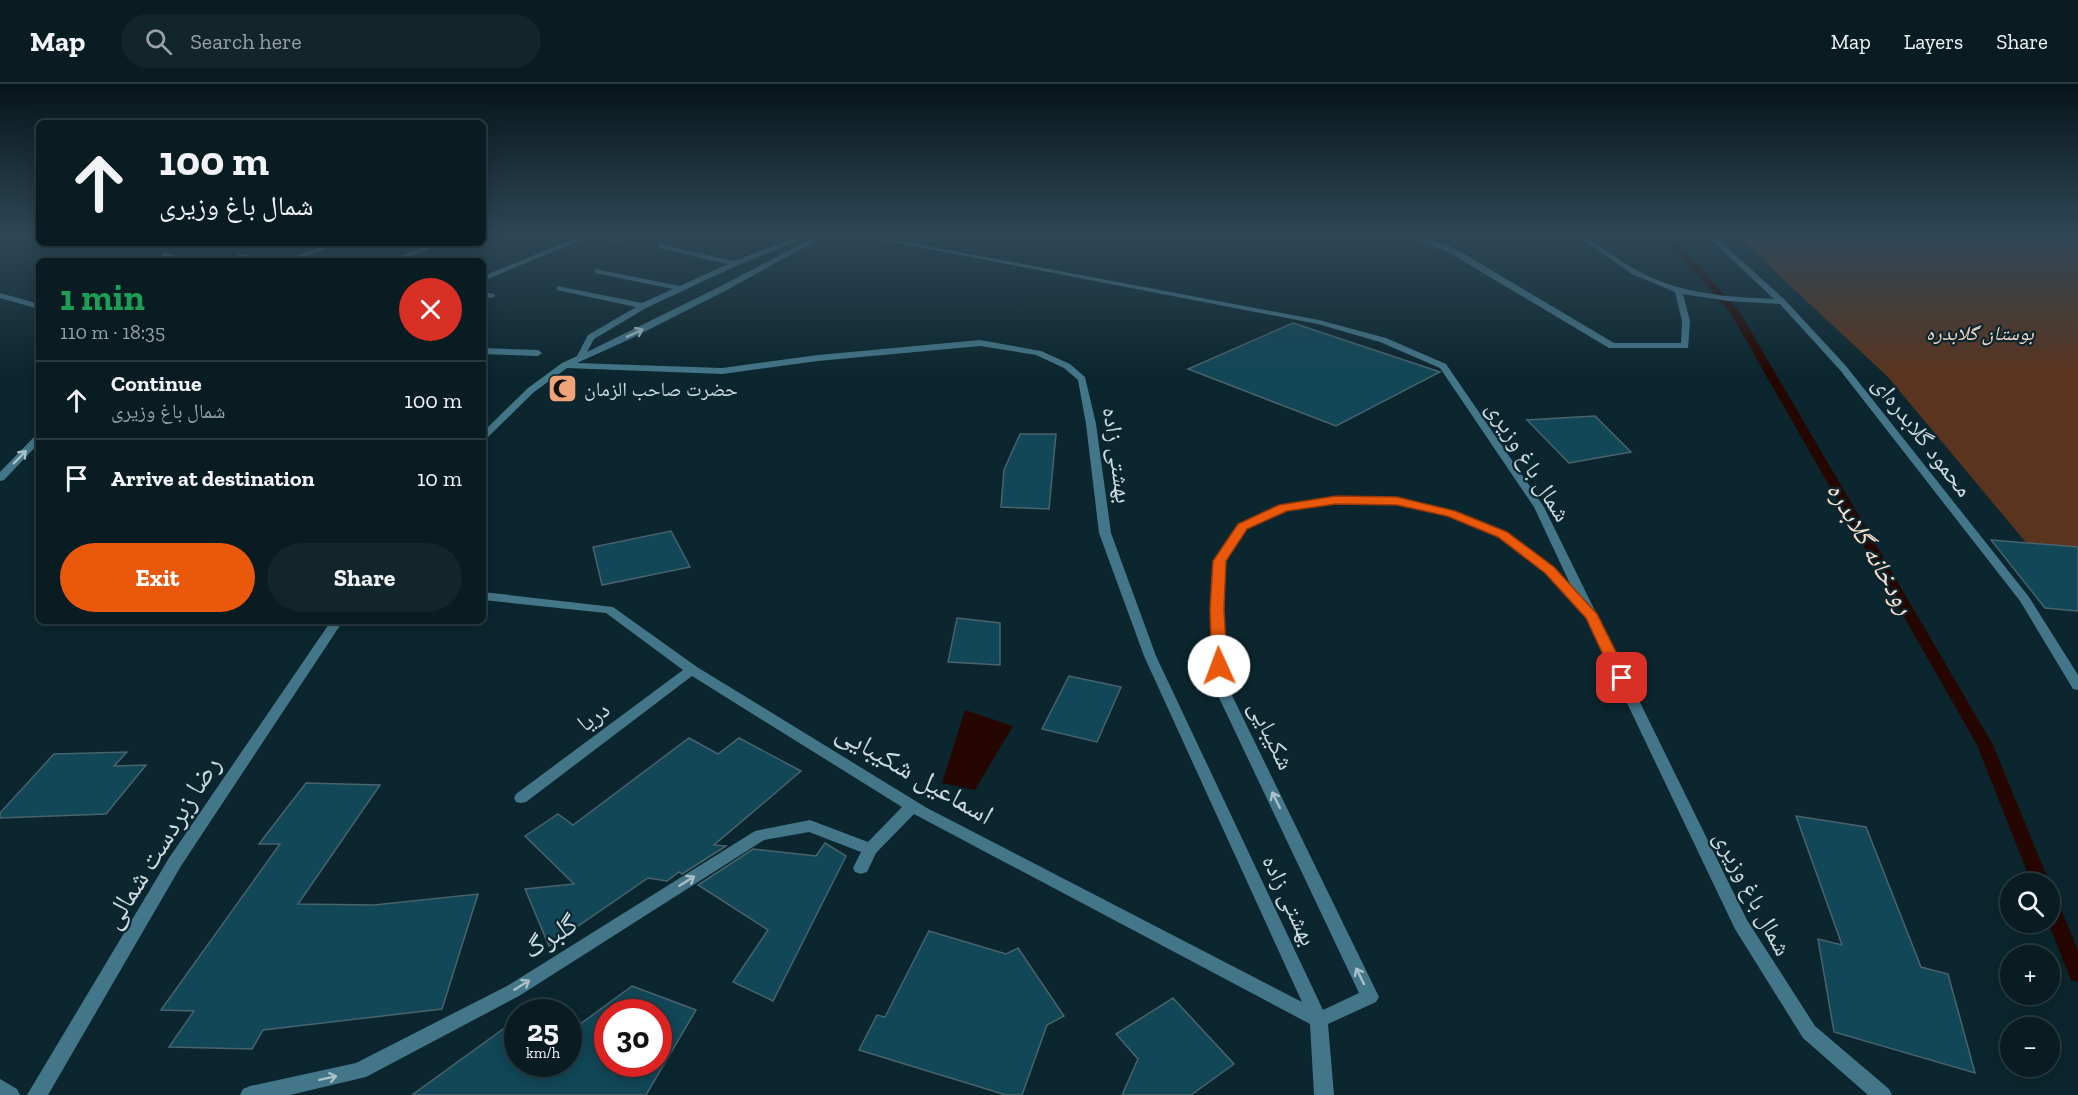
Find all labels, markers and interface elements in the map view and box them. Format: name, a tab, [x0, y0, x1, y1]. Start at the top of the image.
search box	[121, 14, 541, 68]
text: Map	[30, 25, 85, 58]
icon: search	[142, 25, 175, 58]
text: Search here	[190, 28, 302, 55]
text: Map	[1831, 29, 1871, 54]
text: Layers	[1904, 29, 1963, 54]
text: Share	[1996, 29, 2048, 54]
text: 100 m	[159, 135, 269, 186]
icon: ahead	[60, 144, 138, 222]
text: شمال باغ وزیری	[159, 190, 314, 222]
text: 1 min	[60, 276, 145, 319]
button: close	[399, 278, 462, 341]
text: 110 m · 18:35	[60, 320, 165, 344]
park label: بوستان گلابدره	[1926, 321, 2034, 346]
one-way arrow	[625, 327, 643, 338]
text: Continue	[111, 370, 202, 397]
street label: محمود گلابدره‌ای	[1867, 370, 1979, 502]
mosque icon: حضرت صاحب الزمان	[547, 373, 579, 405]
place label: حضرت صاحب الزمان	[584, 377, 738, 401]
icon: ahead	[60, 384, 93, 417]
text: 100 m	[404, 387, 462, 414]
street label: شمال باغ وزیری	[1479, 395, 1578, 527]
text: شمال باغ وزیری	[111, 399, 225, 423]
street label: بهشتی زاده	[1097, 405, 1139, 505]
one-way arrow	[12, 450, 27, 465]
icon: arrive	[60, 462, 93, 495]
text: Arrive at destination	[111, 465, 314, 492]
text: 10 m	[417, 465, 462, 492]
water label: رودخانه گلابدره	[1820, 476, 1922, 620]
button: Exit	[60, 543, 255, 612]
button: Share	[267, 543, 462, 612]
position arrow	[1187, 634, 1251, 698]
pin	[1596, 652, 1647, 703]
icon: arrive	[1605, 661, 1638, 694]
street label: دریا	[571, 694, 615, 738]
street label: شکیبایی	[1243, 696, 1301, 774]
street label: اسماعیل شکیبایی	[830, 715, 1000, 832]
street label: رضا زبردست شمالی	[95, 749, 228, 935]
one-way arrow	[1269, 792, 1281, 810]
street label: شمال باغ وزیری	[1707, 826, 1798, 961]
street label: بهشتی زاده	[1256, 850, 1324, 950]
map controls	[2000, 873, 2060, 1077]
button: search	[2000, 873, 2060, 933]
one-way arrow	[678, 874, 695, 886]
street label: گلبرگ	[517, 906, 584, 965]
button: +	[2000, 945, 2060, 1005]
one-way arrow	[1354, 967, 1366, 985]
one-way arrow	[513, 979, 530, 991]
speed limit sign: 30	[594, 999, 672, 1077]
text: 25	[527, 1013, 559, 1049]
button: −	[2000, 1017, 2060, 1077]
text: km/h	[526, 1044, 560, 1062]
one-way arrow	[318, 1072, 337, 1083]

